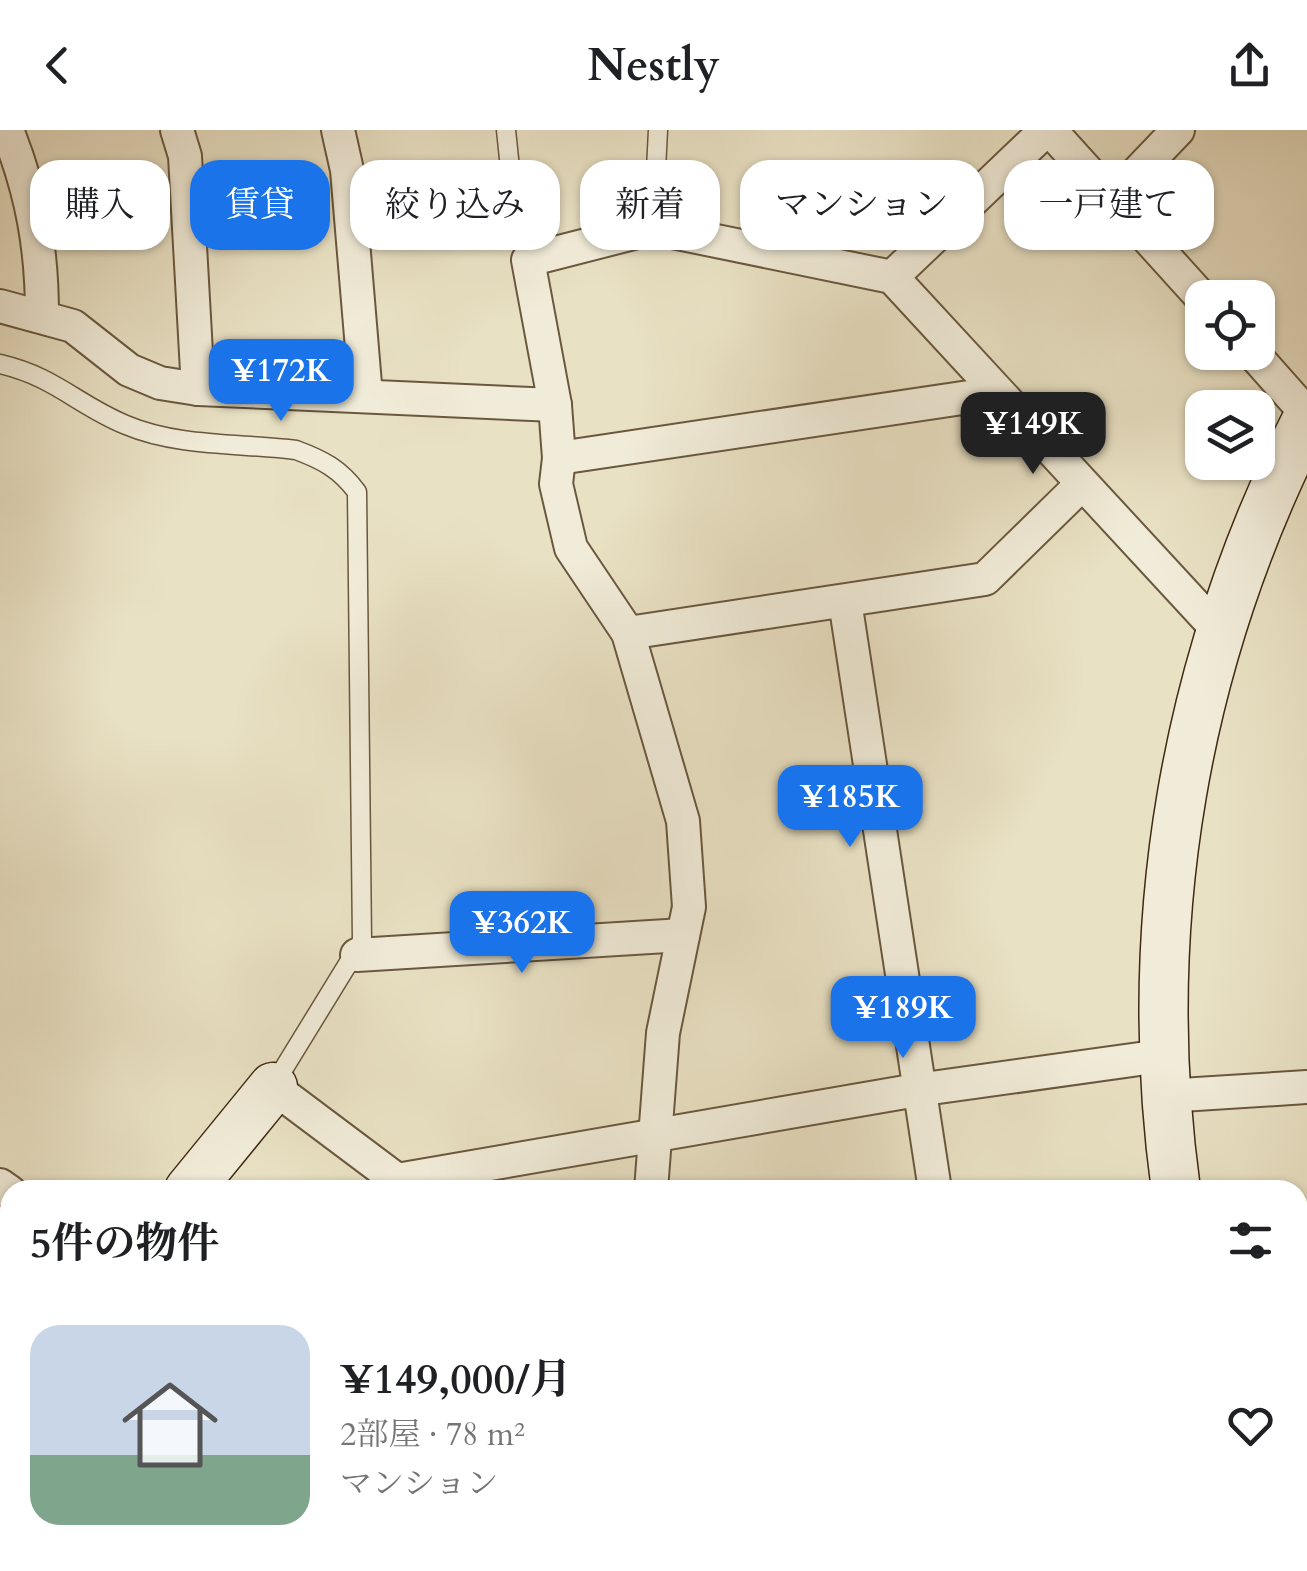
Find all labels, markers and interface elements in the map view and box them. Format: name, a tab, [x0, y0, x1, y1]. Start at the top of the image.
text: Nestly	[587, 35, 720, 96]
icon: back	[30, 38, 85, 93]
icon: share	[1222, 38, 1277, 93]
chip: 購入	[30, 160, 170, 250]
chip: 賃貸	[190, 160, 330, 250]
chip: 絞り込み	[350, 160, 560, 250]
chip: 新着	[580, 160, 720, 250]
chip: マンション	[740, 160, 984, 250]
chip: 一戸建て	[1004, 160, 1214, 250]
map controls	[1185, 280, 1275, 480]
button: locate	[1185, 280, 1275, 370]
pin: ¥172K	[211, 339, 351, 424]
text: ¥172K	[231, 349, 331, 393]
button: layers	[1185, 390, 1275, 480]
pin: ¥149K	[963, 392, 1103, 477]
text: ¥149K	[983, 402, 1083, 446]
pin: ¥185K	[780, 765, 920, 850]
text: ¥185K	[800, 775, 900, 819]
pin: ¥362K	[452, 891, 592, 976]
text: ¥362K	[472, 901, 572, 945]
pin: ¥189K	[833, 976, 973, 1061]
text: ¥189K	[853, 986, 953, 1030]
icon: filters	[1223, 1213, 1278, 1268]
text: 5件の物件	[30, 1215, 220, 1272]
text: ¥149,000/月	[340, 1351, 572, 1408]
icon: home	[110, 1365, 230, 1485]
icon: heart	[1223, 1398, 1278, 1453]
text: 2部屋 · 78 m²	[340, 1413, 525, 1457]
text: マンション	[340, 1462, 499, 1506]

